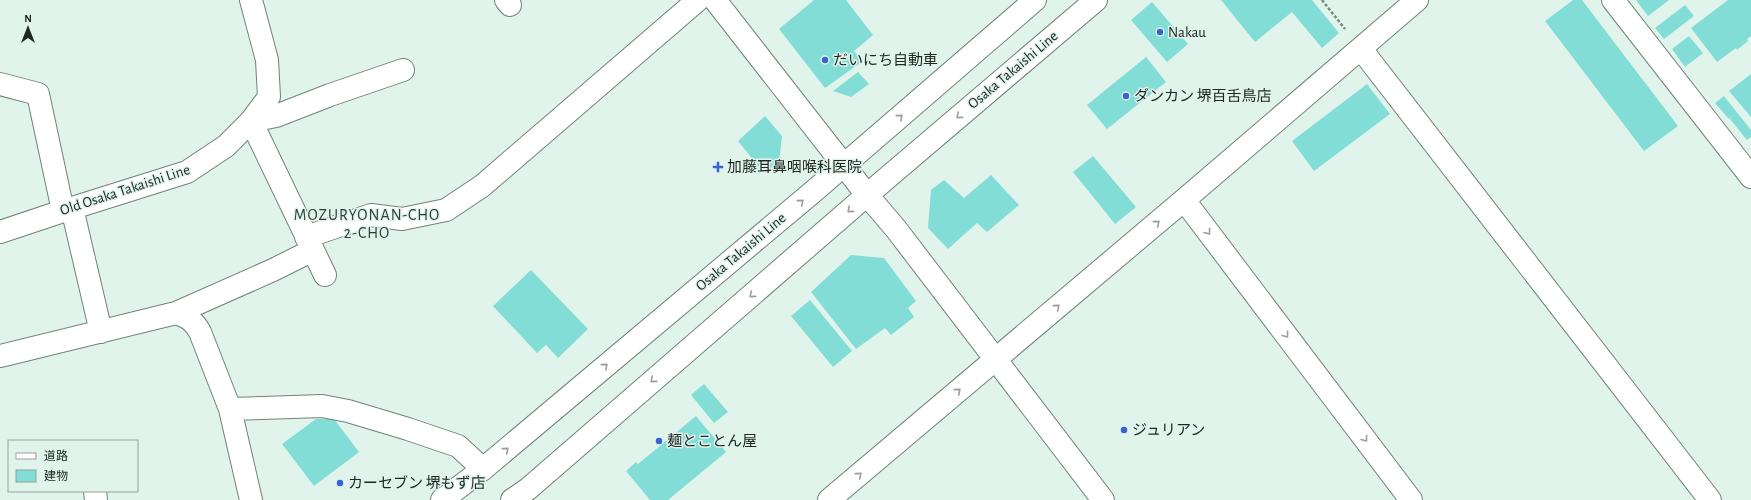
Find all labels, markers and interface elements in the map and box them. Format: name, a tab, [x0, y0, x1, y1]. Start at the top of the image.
north arrow	[8, 8, 48, 48]
text: N	[24, 13, 32, 24]
place label: Nakau	[1168, 25, 1206, 40]
marker: Nakau	[1155, 27, 1165, 37]
street label: Osaka Takaishi Line	[965, 28, 1061, 112]
place label: だいにち自動車	[833, 52, 938, 68]
marker: だいにち自動車	[820, 55, 830, 65]
place label: ダンカン 堺百舌鳥店	[1134, 88, 1271, 104]
marker: ダンカン 堺百舌鳥店	[1121, 91, 1131, 101]
one-way arrow	[957, 112, 964, 119]
one-way arrow	[895, 114, 902, 121]
place label: 加藤耳鼻咽喉科医院	[727, 159, 862, 175]
marker: 加藤耳鼻咽喉科医院	[712, 161, 724, 173]
street label: Old Osaka Takaishi Line	[58, 162, 192, 218]
one-way arrow	[797, 199, 804, 206]
one-way arrow	[847, 205, 855, 212]
district label: MOZURYONAN-CHO 2-CHO	[294, 207, 440, 241]
street label: Osaka Takaishi Line	[693, 210, 789, 294]
one-way arrow	[1152, 221, 1160, 228]
one-way arrow	[1203, 227, 1210, 234]
one-way arrow	[749, 290, 756, 297]
one-way arrow	[1053, 304, 1060, 311]
one-way arrow	[1281, 331, 1288, 338]
one-way arrow	[601, 364, 608, 371]
one-way arrow	[651, 375, 658, 382]
one-way arrow	[953, 388, 960, 395]
place label: ジュリアン	[1132, 423, 1205, 438]
marker: ジュリアン	[1119, 425, 1129, 435]
place label: 麺とことん屋	[667, 433, 757, 449]
one-way arrow	[1360, 435, 1367, 442]
marker: 麺とことん屋	[654, 436, 664, 446]
legend	[8, 440, 138, 492]
one-way arrow	[501, 447, 508, 454]
text: 道路	[44, 449, 68, 462]
text: 建物	[44, 469, 68, 482]
one-way arrow	[854, 472, 861, 479]
place label: カーセブン 堺もず店	[348, 475, 485, 491]
marker: カーセブン 堺もず店	[335, 478, 345, 488]

